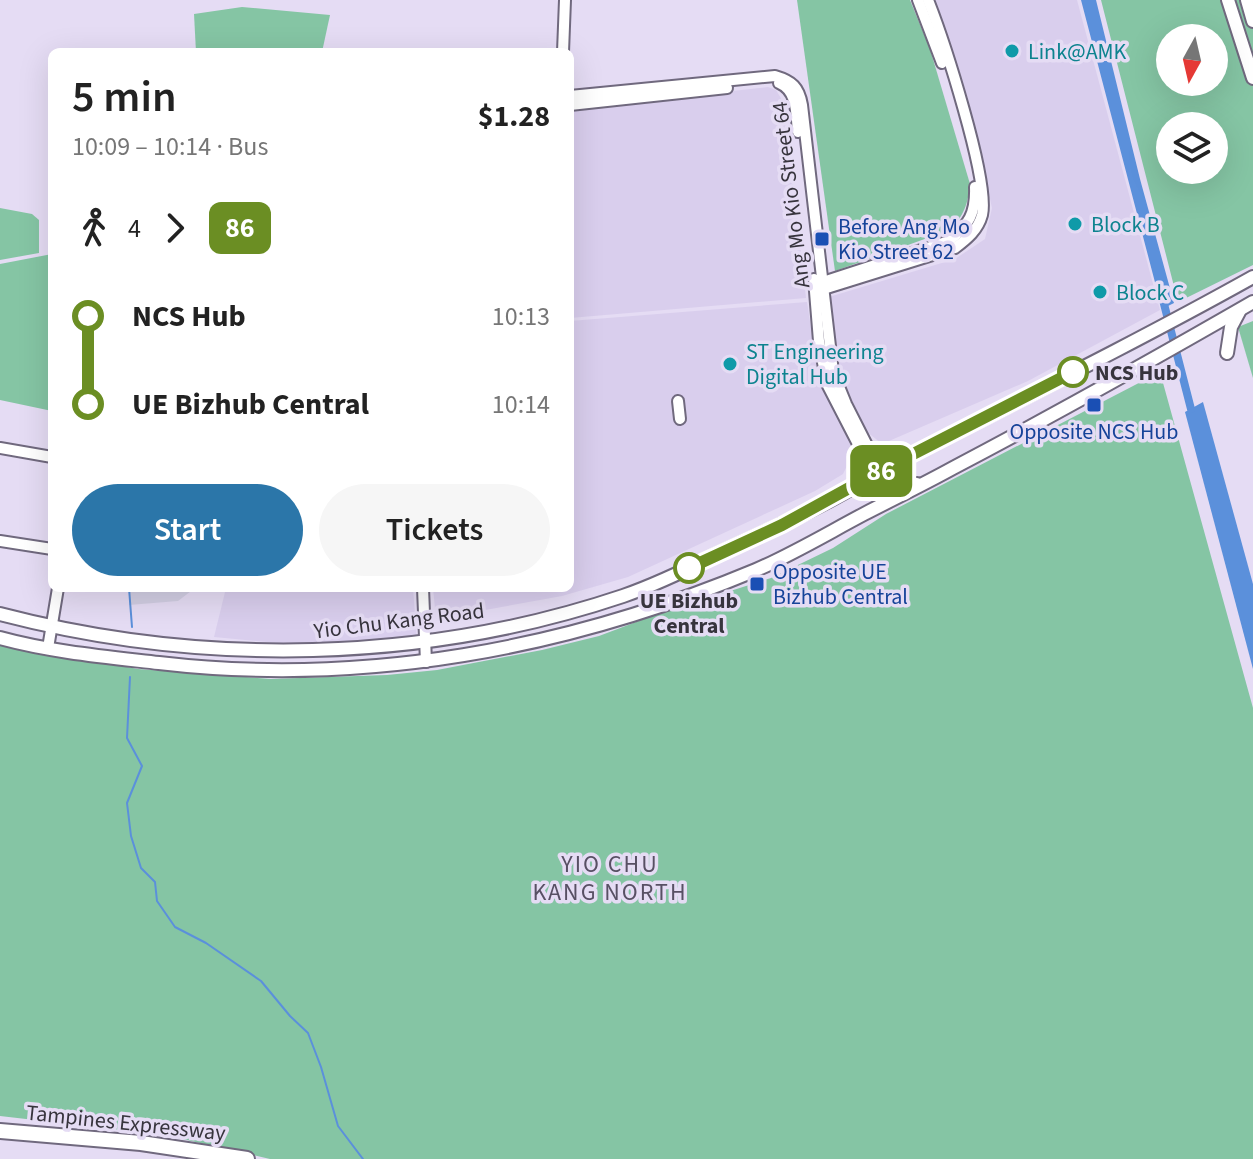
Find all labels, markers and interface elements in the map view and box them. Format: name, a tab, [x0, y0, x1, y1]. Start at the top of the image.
north arrow	[1156, 24, 1228, 96]
map controls	[1156, 24, 1228, 184]
place label: Link@AMK	[1028, 36, 1127, 68]
marker: Link@AMK	[1003, 42, 1021, 60]
text: 5 min	[72, 66, 177, 129]
text: $1.28	[478, 95, 550, 138]
street label: Ang Mo Kio Street 64	[764, 100, 818, 290]
button: layers	[1156, 112, 1228, 184]
text: 10:09 – 10:14 · Bus	[72, 128, 268, 165]
icon: walk	[72, 206, 116, 250]
icon: forward	[153, 206, 197, 250]
text: 86	[225, 208, 255, 248]
place label: Block B	[1091, 209, 1160, 241]
text: 4	[128, 210, 141, 247]
place label: Before Ang Mo Kio Street 62	[838, 211, 970, 268]
marker: Block B	[1066, 215, 1084, 233]
marker: Before Ang Mo Kio Street 62	[813, 230, 831, 248]
place label: Block C	[1116, 277, 1184, 309]
marker: Block C	[1091, 283, 1109, 301]
text: NCS Hub	[132, 295, 246, 338]
text: 10:13	[492, 298, 550, 335]
place label: ST Engineering Digital Hub	[746, 336, 884, 393]
marker: ST Engineering Digital Hub	[721, 355, 739, 373]
marker: NCS Hub	[1058, 357, 1088, 387]
place label: NCS Hub	[1095, 357, 1178, 389]
text: UE Bizhub Central	[132, 383, 369, 426]
text: 10:14	[492, 386, 550, 423]
marker: Opposite NCS Hub	[1085, 396, 1103, 414]
place label: Opposite NCS Hub	[1010, 416, 1178, 448]
line badge: 86	[845, 445, 917, 497]
text: 86	[866, 451, 896, 491]
button: Start	[72, 484, 303, 576]
button: Tickets	[319, 484, 550, 576]
marker: UE Bizhub Central	[674, 553, 704, 583]
place label: Opposite UE Bizhub Central	[773, 556, 908, 613]
marker: Opposite UE Bizhub Central	[748, 575, 766, 593]
place label: UE Bizhub Central	[640, 585, 738, 642]
street label: Yio Chu Kang Road	[311, 595, 486, 647]
district label: YIO CHU KANG NORTH	[532, 847, 688, 910]
street label: Tampines Expressway	[25, 1097, 228, 1149]

